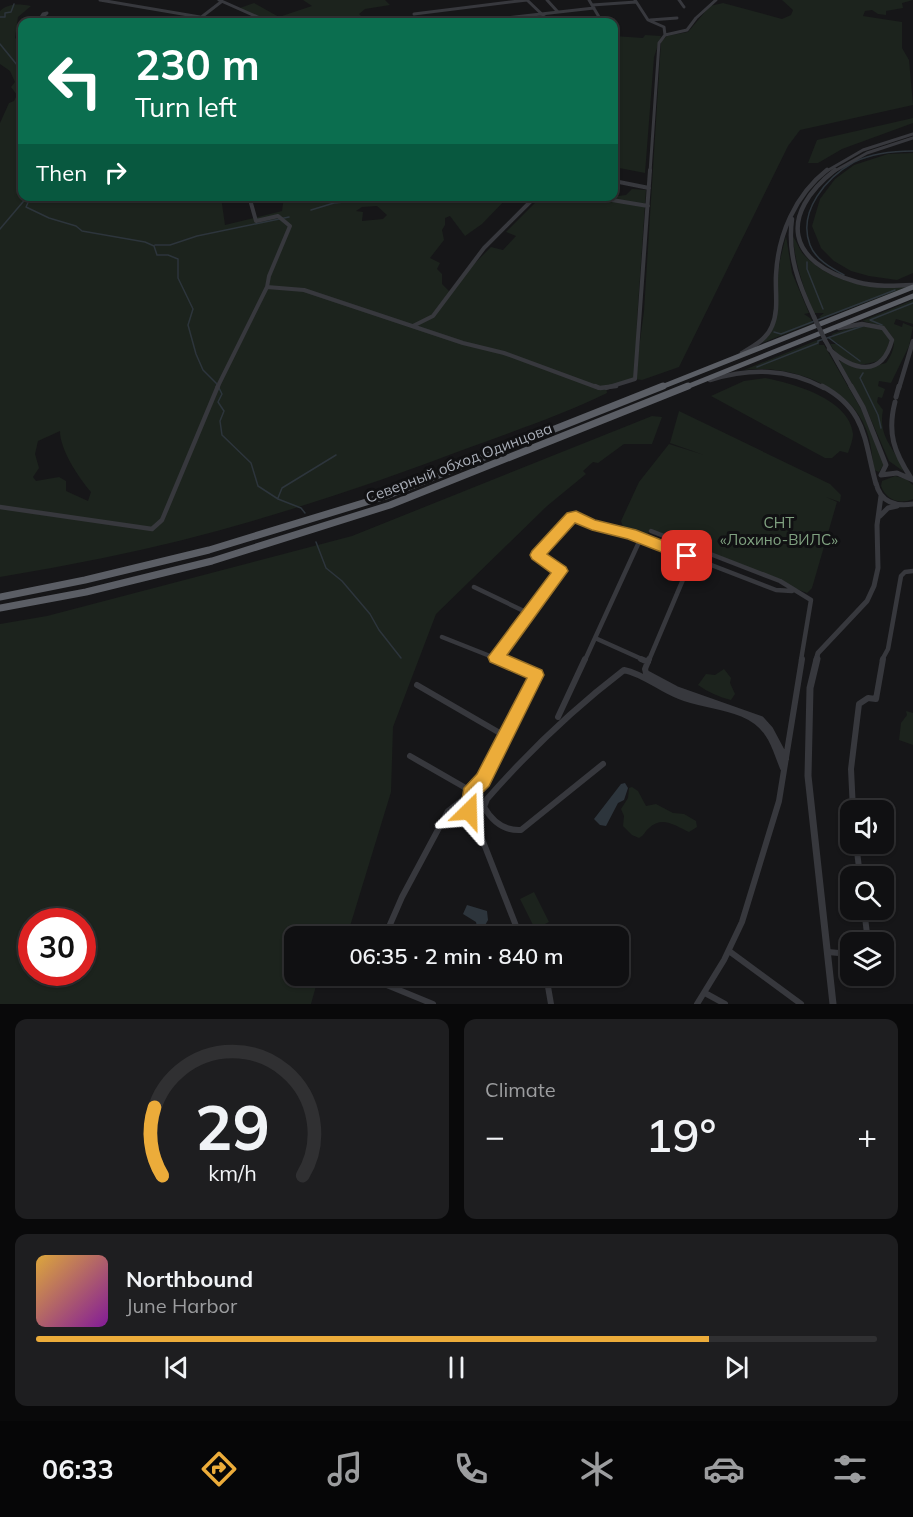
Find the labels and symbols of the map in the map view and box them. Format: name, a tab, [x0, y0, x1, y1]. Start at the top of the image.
street label: Северный обход Одинцова	[363, 418, 555, 507]
park label: СНТ «Лохино-ВИЛС»	[720, 513, 838, 549]
pin	[661, 530, 712, 581]
position arrow	[437, 779, 501, 843]
speed limit sign: 30	[18, 908, 96, 986]

